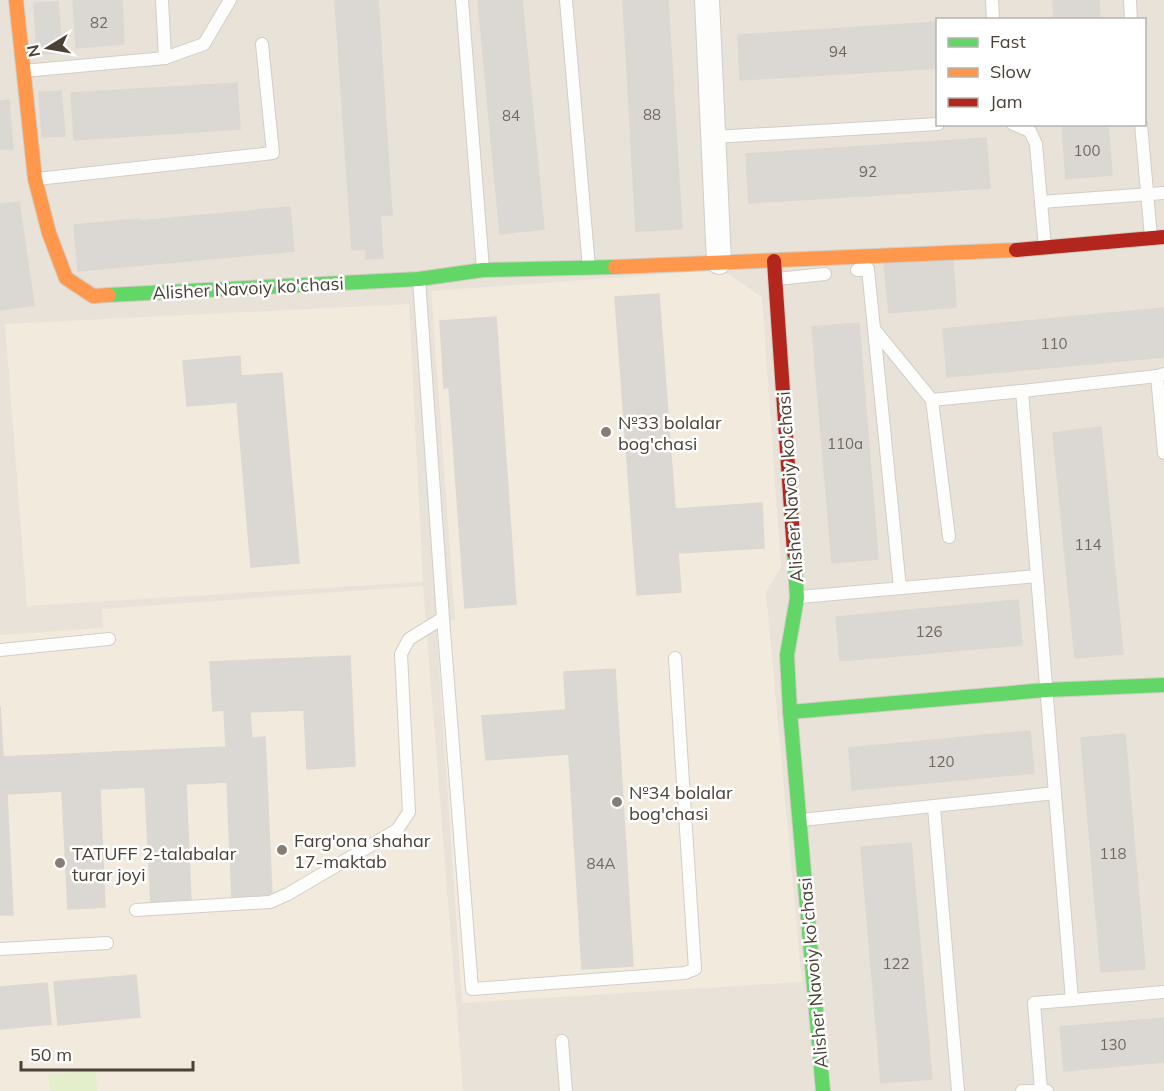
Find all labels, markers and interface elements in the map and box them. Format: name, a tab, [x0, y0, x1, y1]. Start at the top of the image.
house number: 82	[90, 13, 108, 32]
north arrow	[18, 18, 78, 78]
legend	[936, 18, 1146, 126]
text: Fast	[990, 30, 1026, 53]
house number: 94	[829, 42, 847, 61]
text: N	[22, 43, 44, 59]
text: Slow	[990, 60, 1032, 83]
text: Jam	[990, 90, 1023, 113]
house number: 88	[643, 105, 661, 124]
house number: 84	[502, 106, 520, 125]
house number: 100	[1073, 141, 1101, 160]
house number: 92	[859, 162, 877, 181]
street label: Alisher Navoiy ko'chasi	[152, 272, 344, 304]
house number: 110	[1040, 334, 1068, 353]
street label: Alisher Navoiy ko'chasi	[772, 391, 808, 583]
place label: №33 bolalar bog'chasi	[618, 411, 722, 455]
marker: №33 bolalar bog'chasi	[599, 425, 613, 439]
house number: 110а	[827, 434, 863, 453]
house number: 114	[1074, 535, 1102, 554]
house number: 126	[915, 622, 943, 641]
house number: 120	[927, 752, 955, 771]
place label: №34 bolalar bog'chasi	[629, 781, 733, 825]
marker: №34 bolalar bog'chasi	[610, 795, 624, 809]
place label: Farg'ona shahar 17-maktab	[294, 829, 431, 873]
place label: TATUFF 2-talabalar turar joyi	[72, 842, 237, 886]
marker: Farg'ona shahar 17-maktab	[275, 843, 289, 857]
house number: 118	[1099, 844, 1127, 863]
house number: 84A	[586, 854, 616, 873]
marker: TATUFF 2-talabalar turar joyi	[53, 856, 67, 870]
street label: Alisher Navoiy ko'chasi	[793, 877, 833, 1069]
house number: 122	[882, 954, 910, 973]
scale bar	[21, 1034, 194, 1072]
house number: 130	[1099, 1035, 1127, 1054]
text: 50 m	[30, 1043, 72, 1066]

